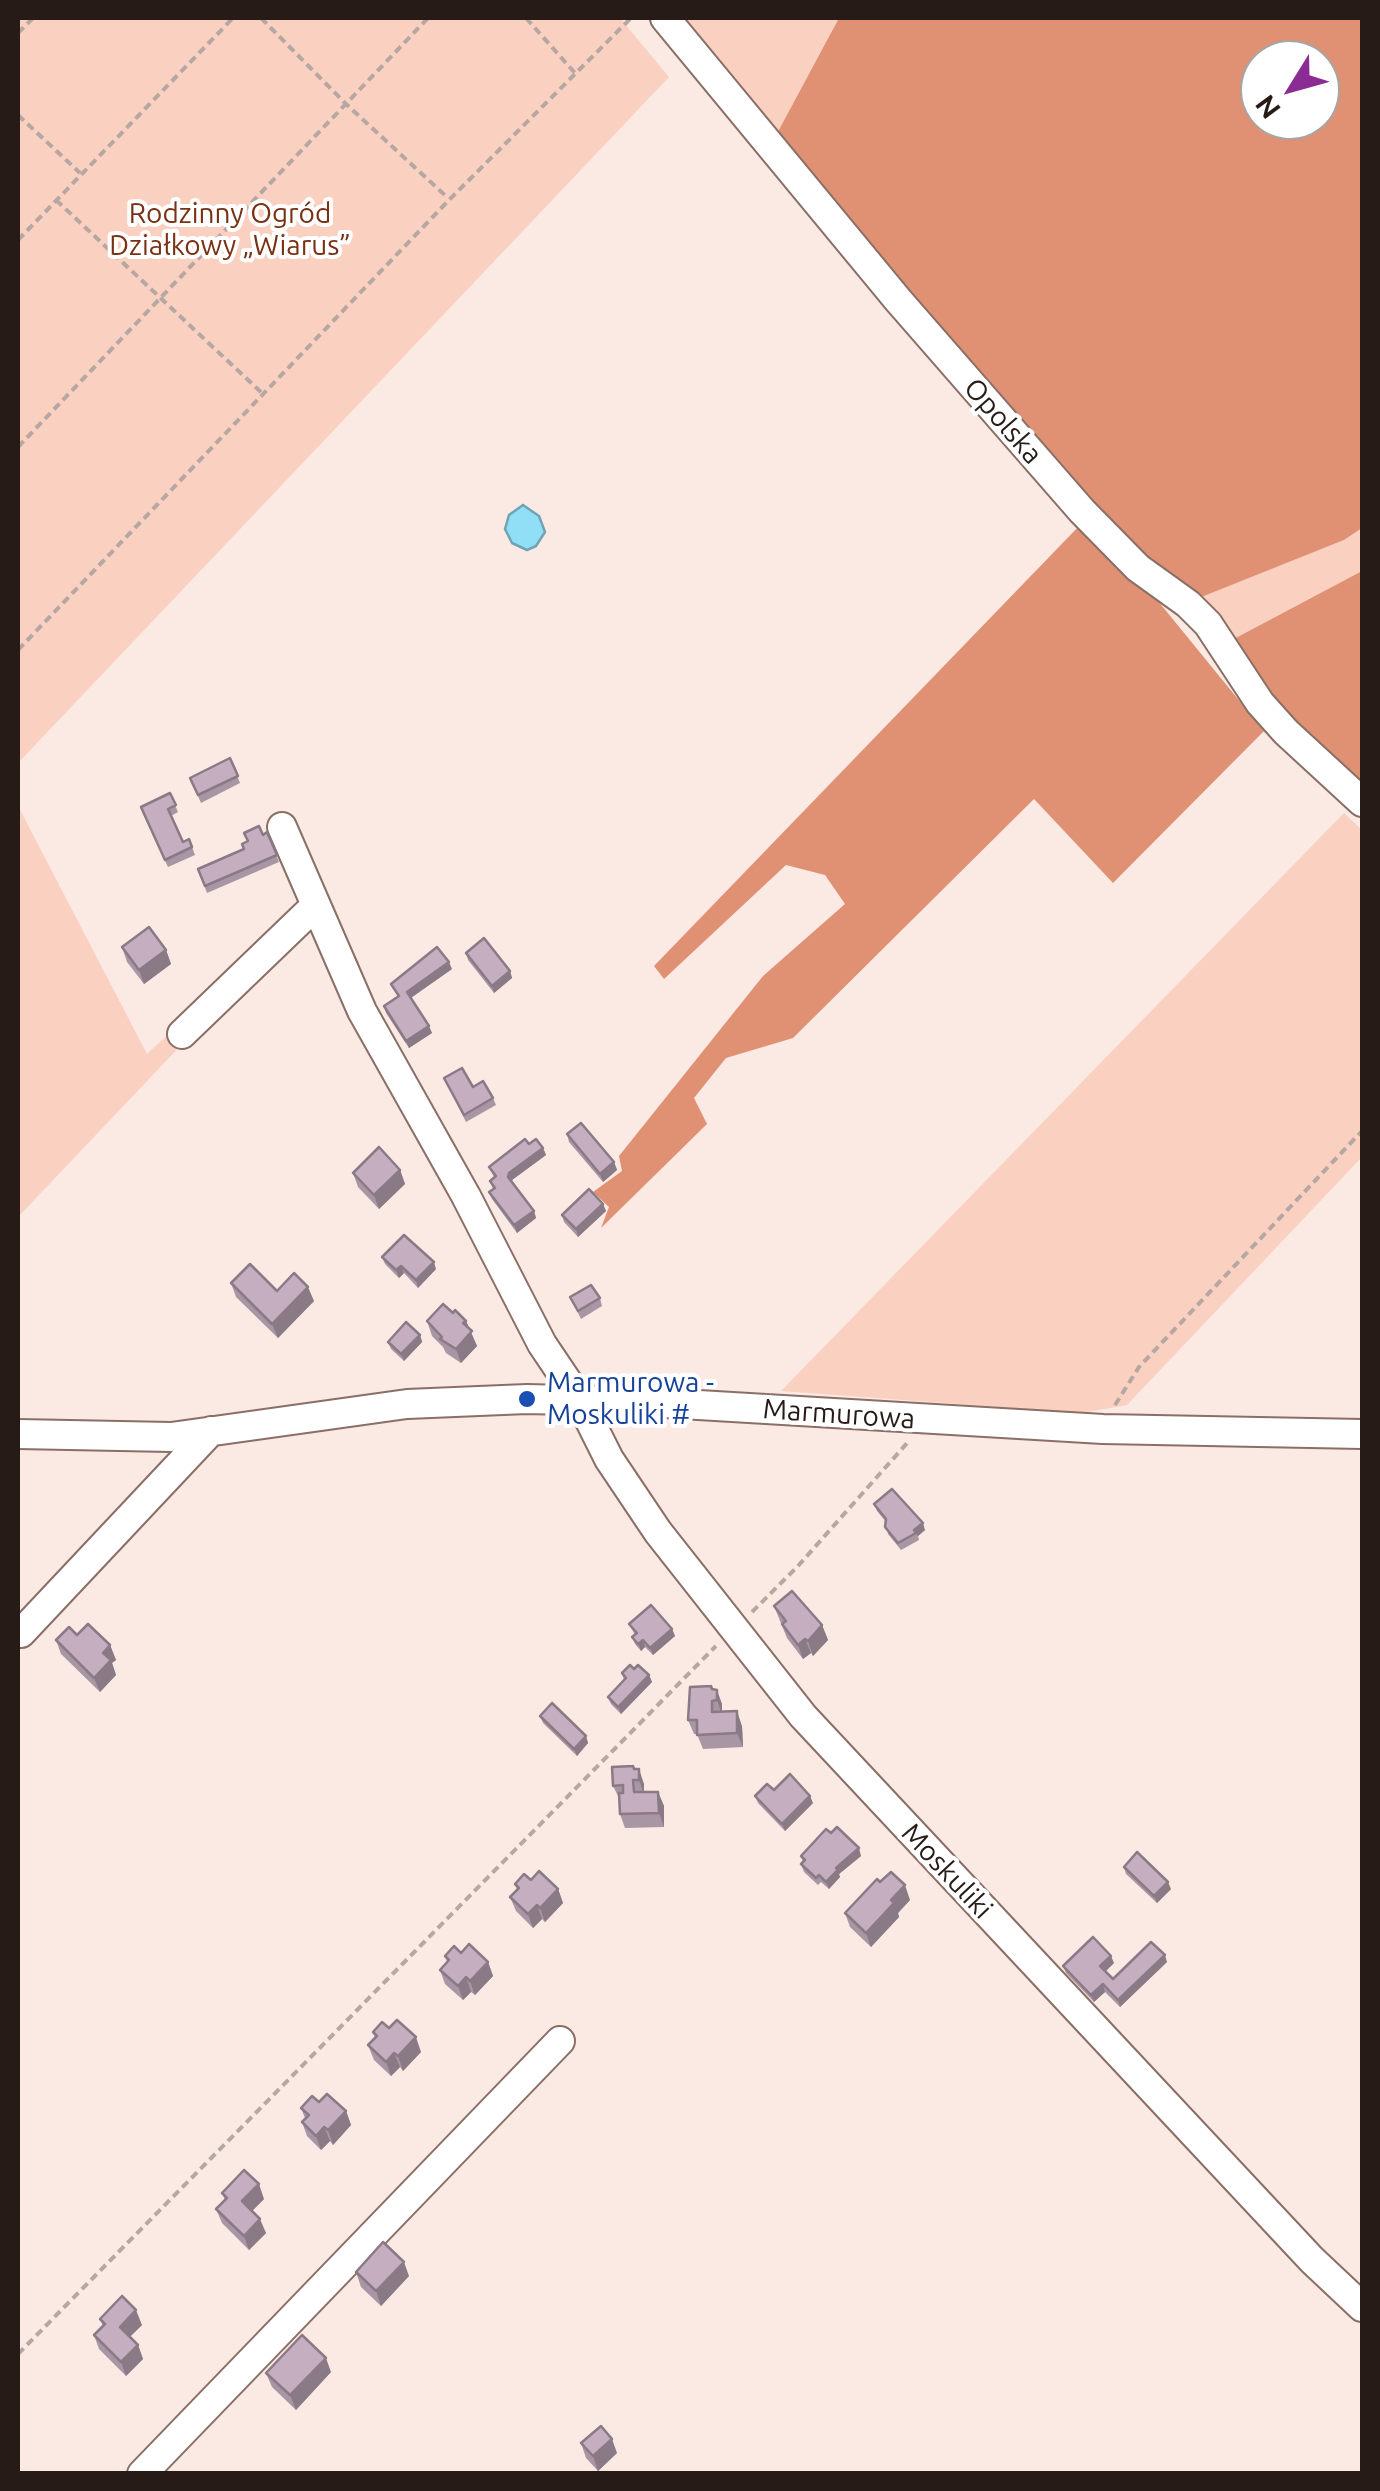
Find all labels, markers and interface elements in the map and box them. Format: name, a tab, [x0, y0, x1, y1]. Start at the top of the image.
north arrow	[1240, 40, 1340, 140]
text: N	[1249, 89, 1286, 125]
park label: Rodzinny Ogród Działkowy „Wiarus”	[109, 197, 351, 263]
street label: Opolska	[957, 371, 1049, 471]
place label: Marmurowa - Moskuliki #	[547, 1366, 714, 1432]
marker: Marmurowa - Moskuliki #	[516, 1388, 538, 1410]
street label: Marmurowa	[762, 1392, 916, 1436]
street label: Moskuliki	[894, 1816, 1000, 1926]

